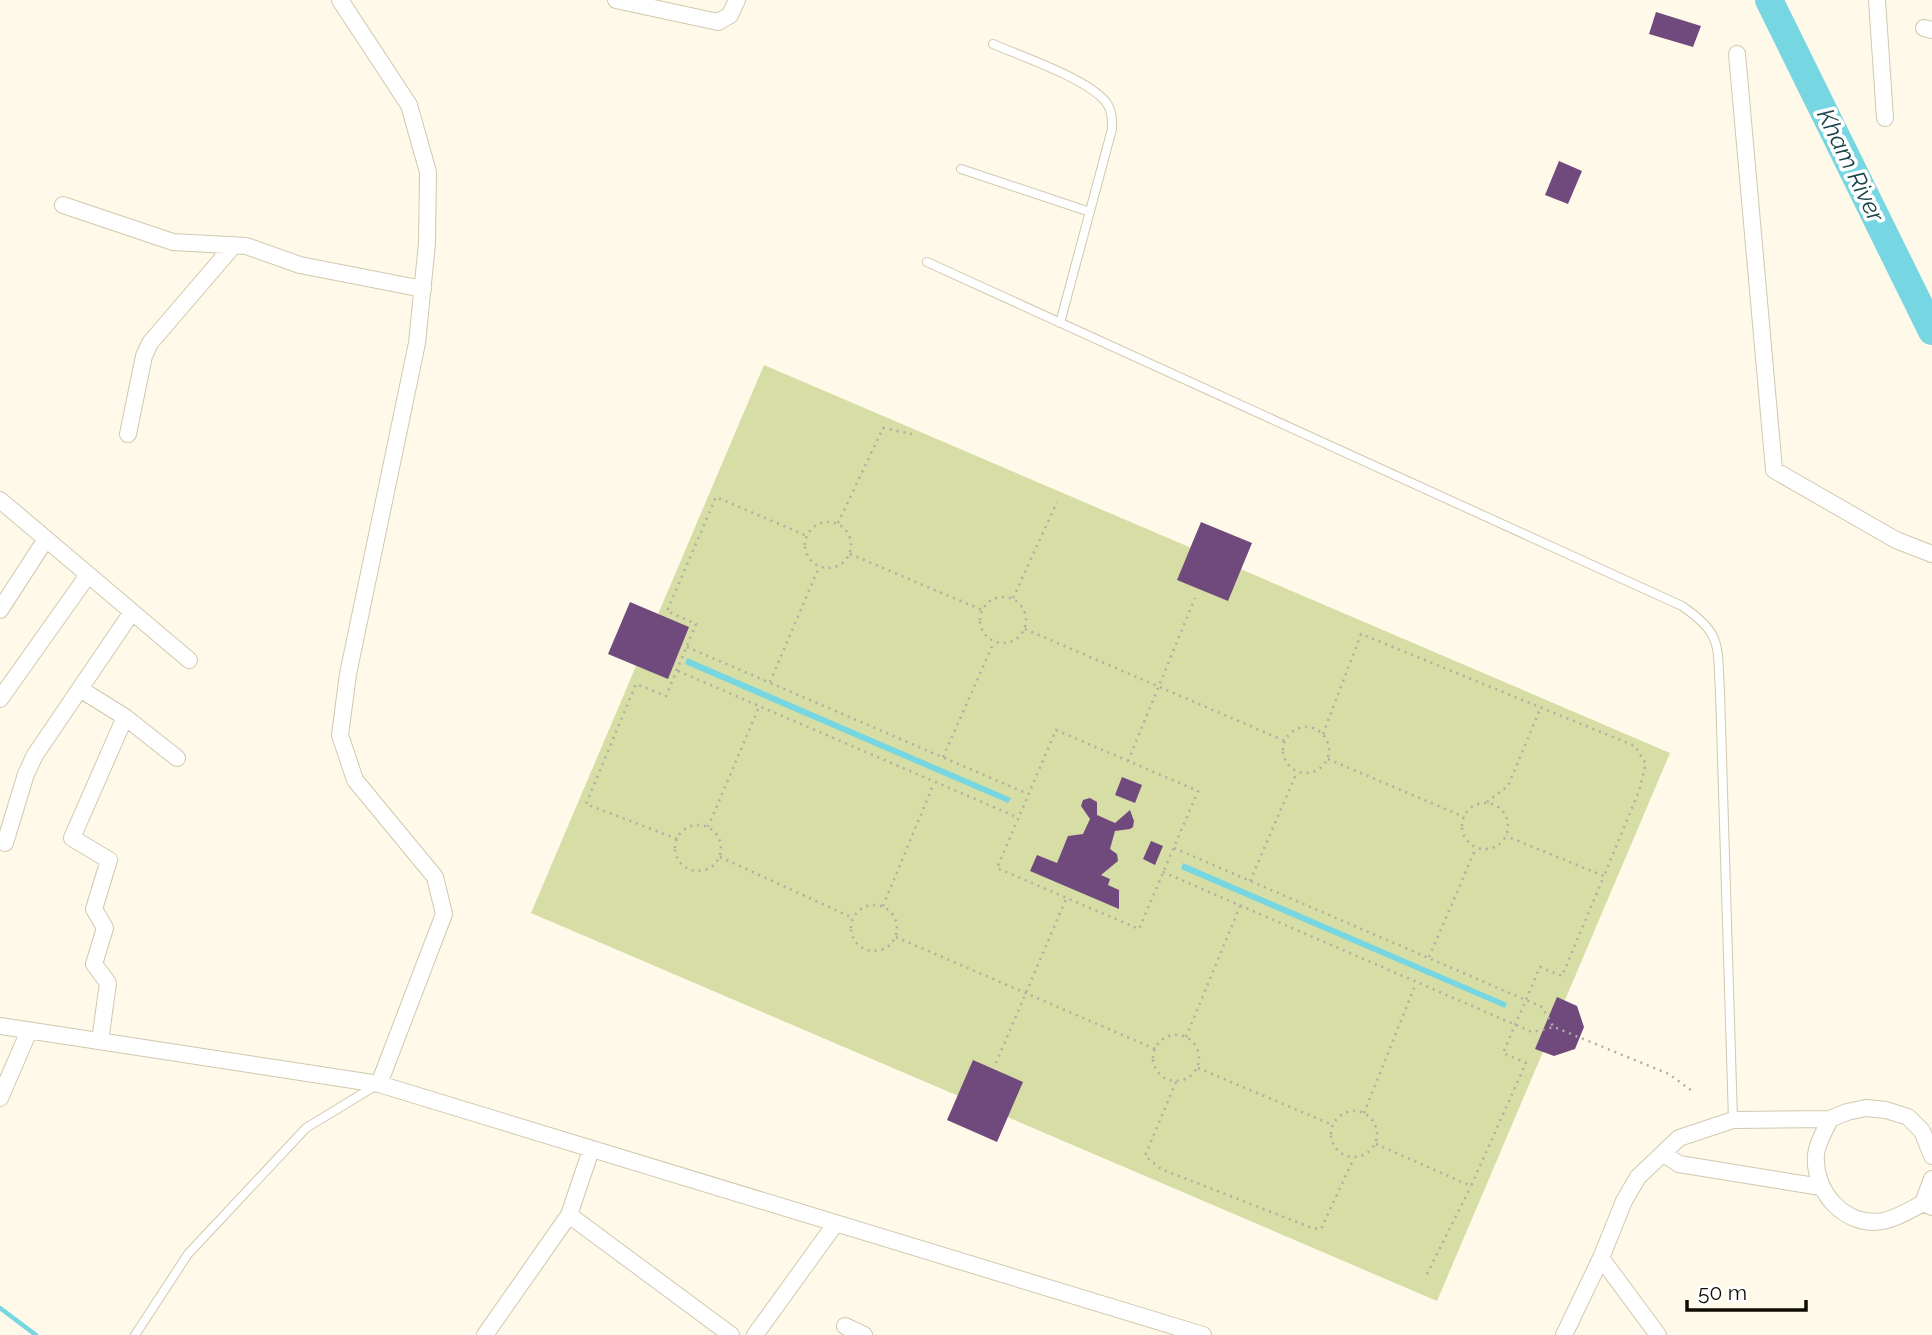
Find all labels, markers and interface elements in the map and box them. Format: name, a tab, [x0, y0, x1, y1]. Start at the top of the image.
water label: Kham River	[1811, 104, 1891, 227]
scale bar	[1687, 1268, 1806, 1312]
text: 50 m	[1698, 1280, 1747, 1305]

